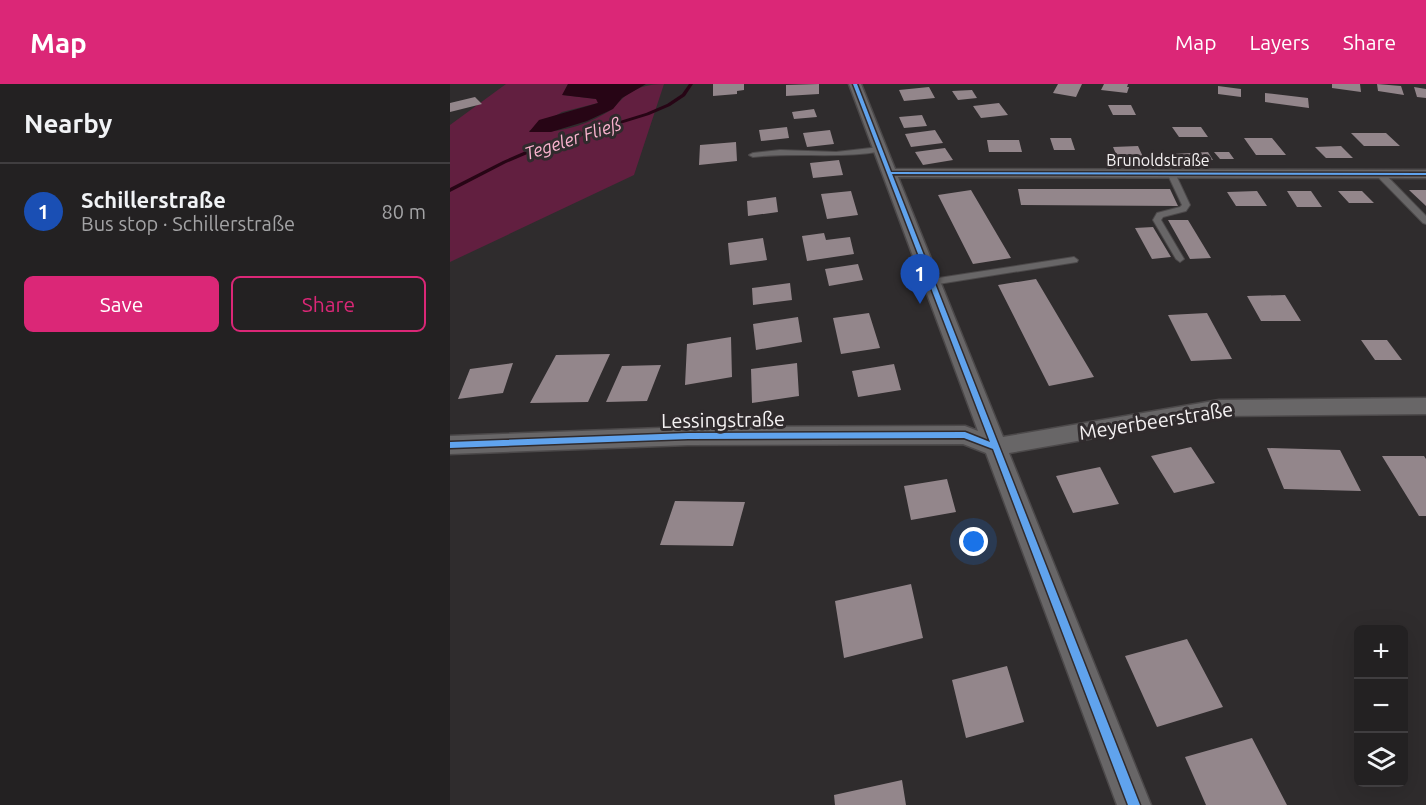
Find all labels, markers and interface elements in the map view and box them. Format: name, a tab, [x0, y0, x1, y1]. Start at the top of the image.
text: Map	[30, 27, 87, 58]
text: Map	[1175, 30, 1216, 54]
text: Layers	[1249, 30, 1310, 54]
text: Share	[1343, 30, 1396, 54]
text: Nearby	[24, 109, 112, 138]
water label: Tegeler Fließ	[522, 113, 624, 164]
street label: Brunoldstraße	[1106, 151, 1210, 169]
text: Schillerstraße	[81, 187, 226, 212]
text: 1	[38, 200, 49, 223]
text: 80 m	[382, 200, 426, 223]
text: Bus stop · Schillerstraße	[81, 212, 295, 235]
pin: 1	[900, 254, 940, 304]
button: Save	[24, 276, 219, 332]
button: Share	[231, 276, 426, 332]
street label: Meyerbeerstraße	[1077, 397, 1235, 444]
street label: Lessingstraße	[661, 407, 785, 432]
your location	[959, 527, 988, 556]
map controls	[1354, 625, 1408, 787]
button: +	[1354, 625, 1408, 679]
button: −	[1354, 679, 1408, 733]
button: layers	[1354, 733, 1408, 787]

